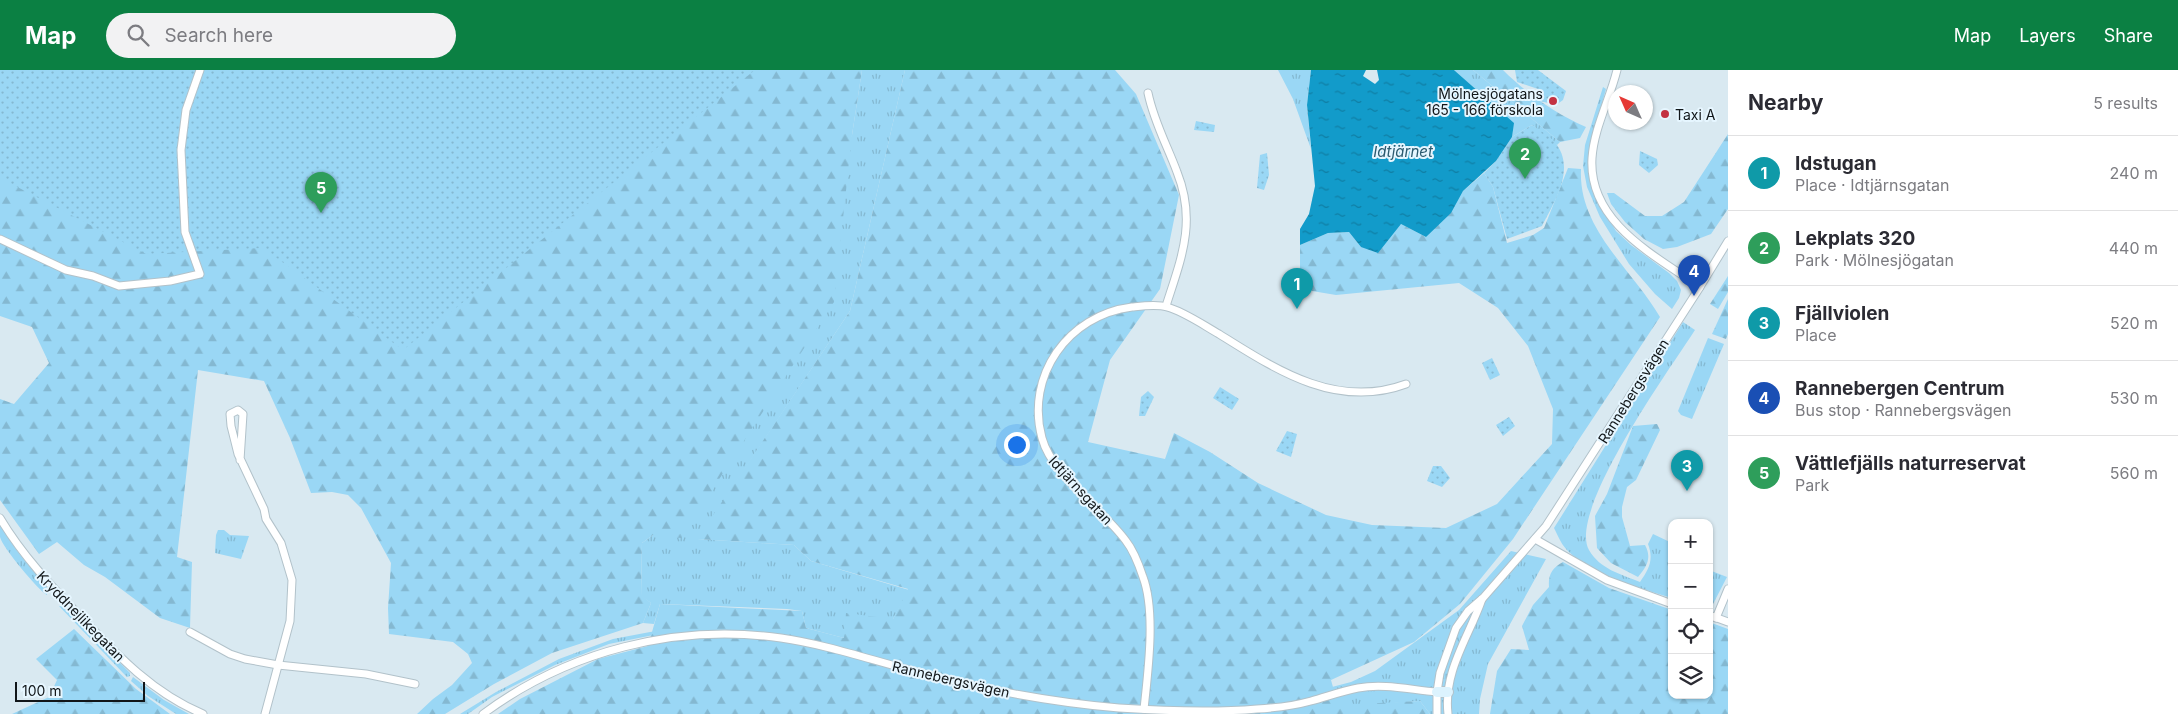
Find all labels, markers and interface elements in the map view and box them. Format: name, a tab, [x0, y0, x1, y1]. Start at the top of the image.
search box	[106, 13, 456, 58]
text: Map	[25, 21, 76, 50]
icon: search	[124, 21, 152, 49]
text: Search here	[164, 24, 273, 47]
text: Map	[1954, 25, 1991, 46]
text: Layers	[2019, 25, 2076, 46]
text: Share	[2104, 25, 2153, 46]
place label: Mölnesjögatans 165 - 166 förskola	[1426, 85, 1543, 118]
north arrow	[1608, 85, 1653, 130]
text: Nearby	[1748, 90, 1823, 115]
text: 5 results	[2093, 93, 2158, 113]
marker: Mölnesjögatans 165 - 166 förskola	[1547, 95, 1559, 107]
place label: Taxi A	[1675, 106, 1716, 123]
marker: Taxi A	[1659, 108, 1671, 120]
pin: 2	[1509, 138, 1541, 179]
water label: Idtjärnet	[1373, 142, 1434, 161]
text: Idstugan	[1795, 152, 1877, 175]
text: 1	[1761, 163, 1767, 183]
text: 240 m	[2110, 163, 2158, 183]
pin: 5	[305, 172, 337, 213]
text: Place · Idtjärnsgatan	[1795, 175, 1949, 195]
text: Lekplats 320	[1795, 227, 1915, 250]
text: 2	[1759, 238, 1769, 258]
text: 440 m	[2109, 238, 2158, 258]
text: Park · Mölnesjögatan	[1795, 250, 1954, 270]
pin: 4	[1678, 255, 1710, 296]
pin: 1	[1281, 268, 1313, 309]
text: Fjällviolen	[1795, 302, 1889, 325]
text: 3	[1759, 313, 1769, 333]
text: 520 m	[2110, 313, 2158, 333]
text: Place	[1795, 325, 1837, 345]
street label: Rannebergsvägen	[1594, 336, 1672, 446]
text: Rannebergen Centrum	[1795, 377, 2005, 400]
text: 4	[1759, 388, 1769, 408]
text: 530 m	[2110, 388, 2158, 408]
text: Bus stop · Rannebergsvägen	[1795, 400, 2011, 420]
your location	[1004, 432, 1030, 458]
pin: 3	[1671, 450, 1703, 491]
street label: Idtjärnsgatan	[1046, 452, 1116, 528]
text: Vättlefjälls naturreservat	[1795, 452, 2026, 475]
text: 5	[1759, 463, 1769, 483]
text: 560 m	[2110, 463, 2158, 483]
text: Park	[1795, 475, 1829, 495]
map controls	[1668, 519, 1713, 699]
button: +	[1668, 519, 1713, 564]
button: −	[1668, 564, 1713, 609]
street label: Kryddnejlikegatan	[34, 567, 128, 665]
button: locate	[1668, 609, 1713, 654]
button: layers	[1668, 654, 1713, 699]
street label: Rannebergsvägen	[891, 657, 1011, 701]
scale bar	[15, 679, 145, 702]
text: 100 m	[22, 682, 62, 699]

